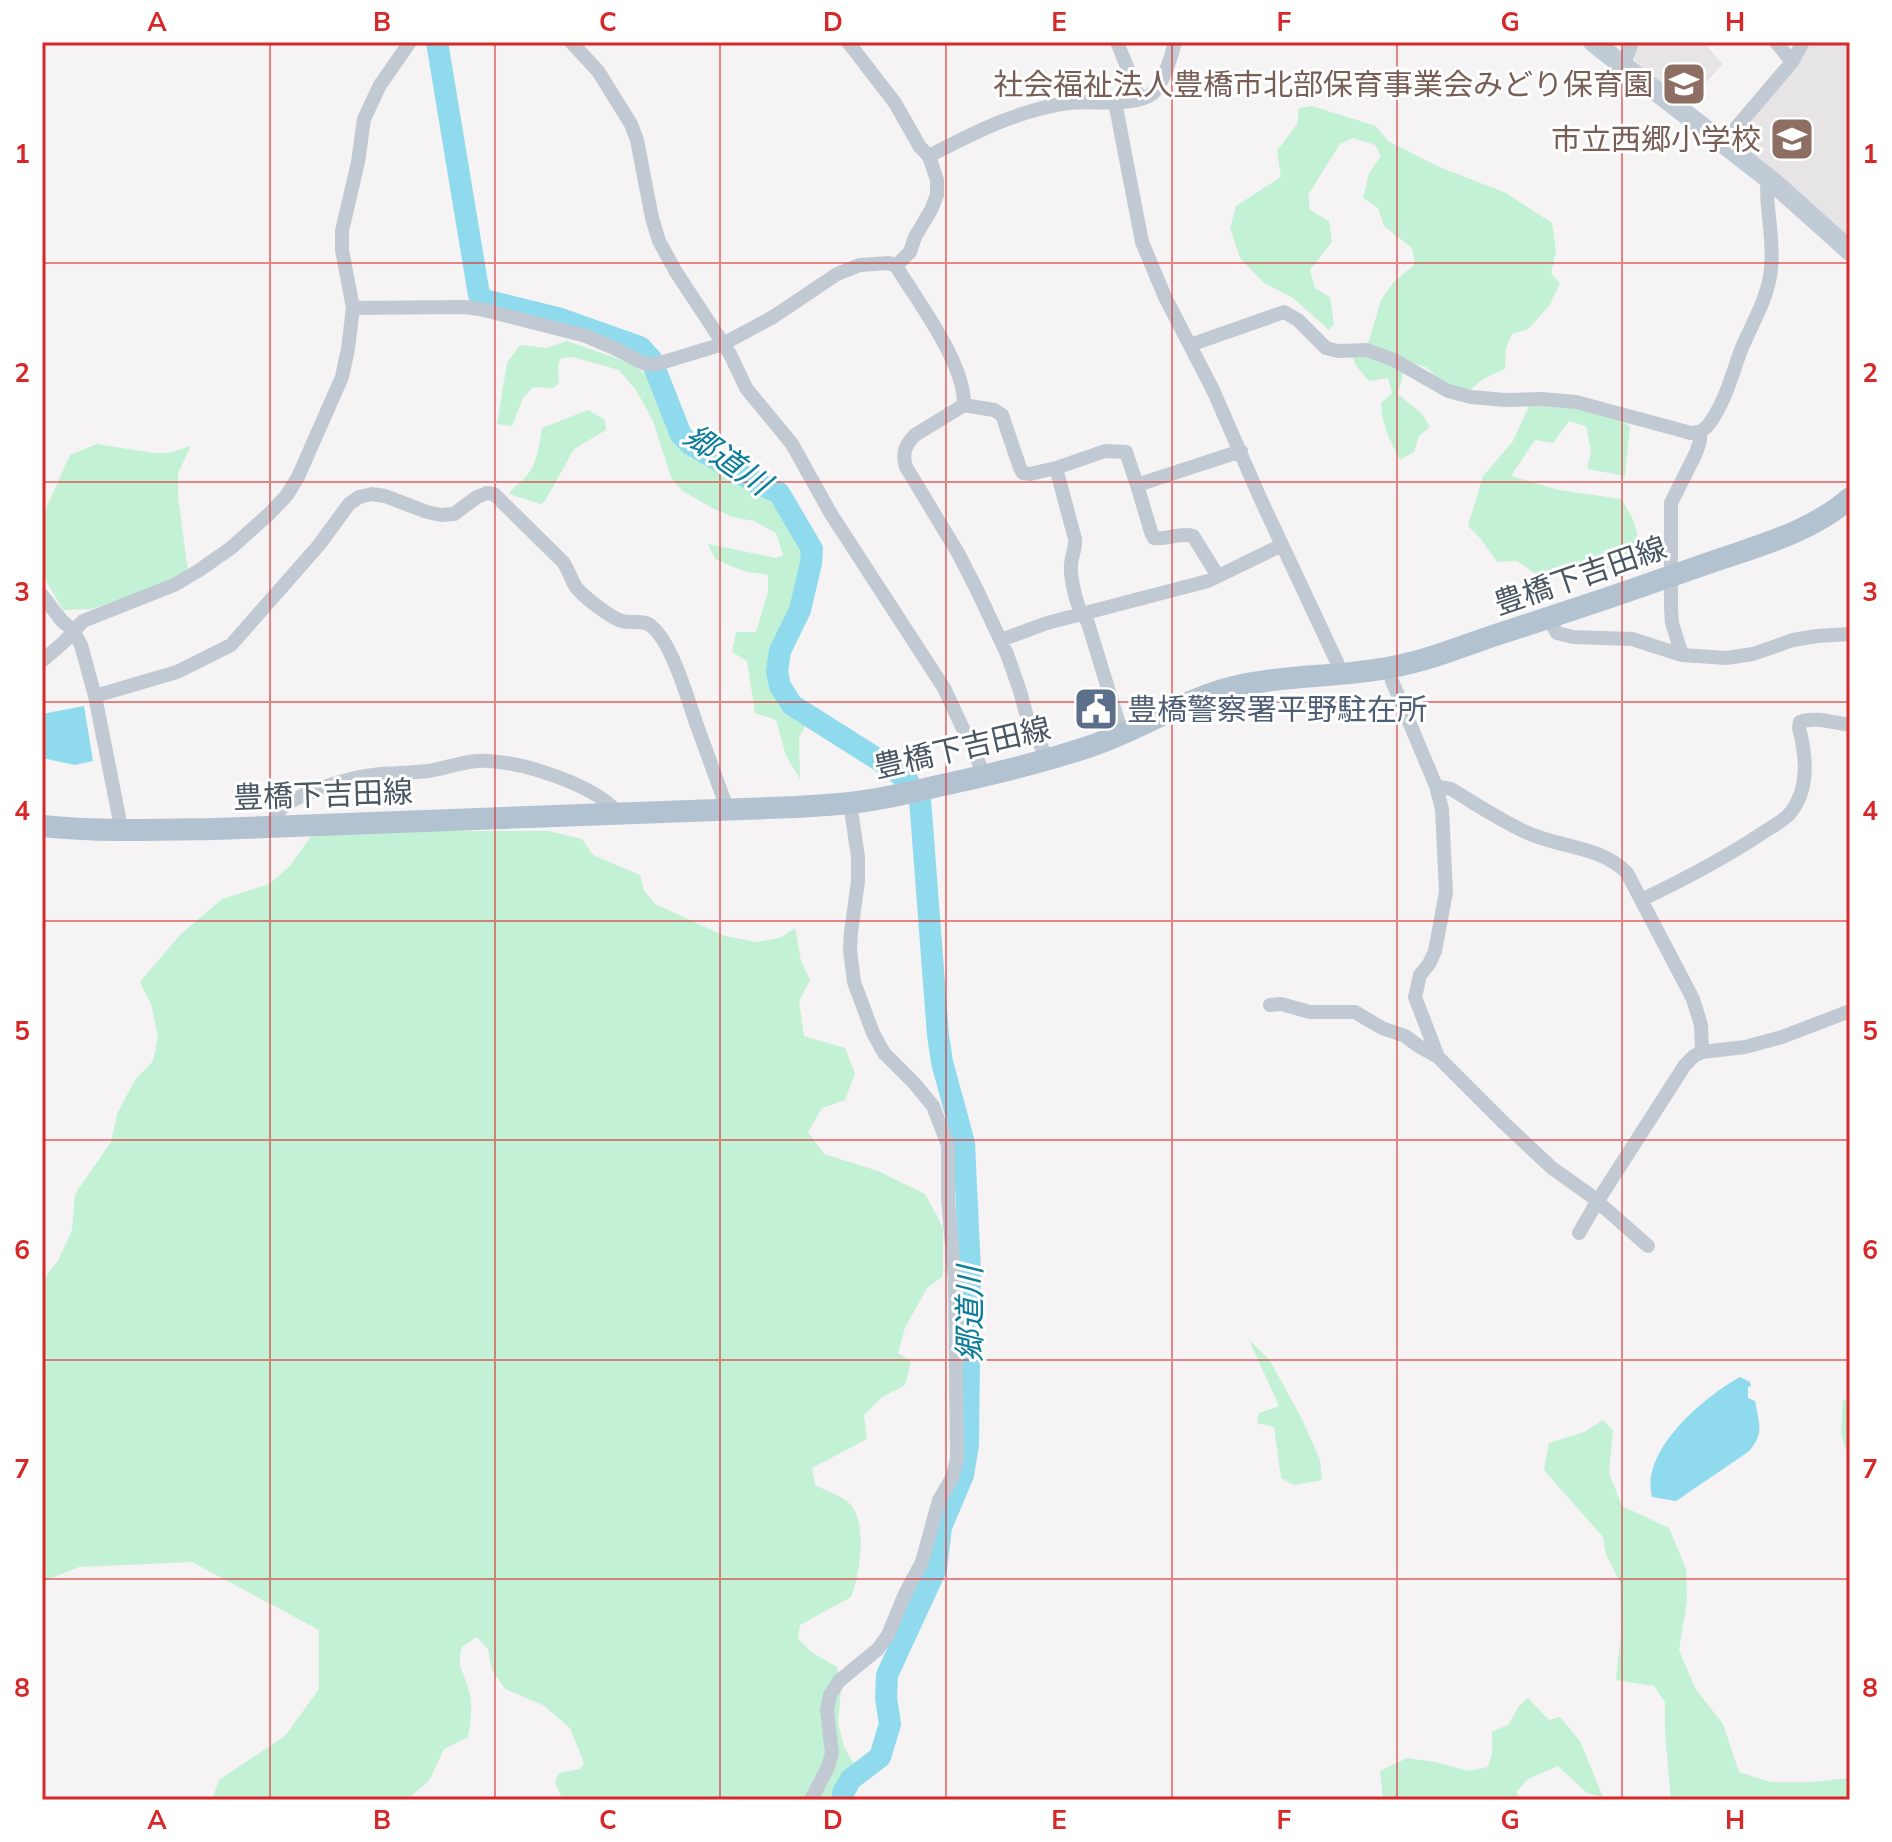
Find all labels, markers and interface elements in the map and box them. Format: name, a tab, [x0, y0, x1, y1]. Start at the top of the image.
text: A	[147, 5, 167, 38]
text: B	[373, 5, 391, 38]
text: C	[599, 5, 617, 38]
text: D	[823, 5, 843, 38]
text: E	[1051, 5, 1067, 38]
text: F	[1277, 5, 1292, 38]
text: G	[1500, 5, 1520, 38]
text: H	[1725, 5, 1745, 38]
school or university icon: 社会福祉法人豊橋市北部保育事業会みどり保育園	[1660, 60, 1708, 108]
place label: 社会福祉法人豊橋市北部保育事業会みどり保育園	[993, 65, 1653, 103]
school or university icon: 市立西郷小学校	[1768, 115, 1816, 163]
place label: 市立西郷小学校	[1551, 120, 1761, 158]
text: 1	[14, 137, 30, 170]
text: 1	[1862, 137, 1878, 170]
text: 2	[14, 356, 30, 389]
text: 2	[1862, 356, 1878, 389]
water label: 郷道川	[677, 415, 781, 505]
street label: 豊橋下吉田線	[1489, 528, 1671, 622]
text: 3	[14, 575, 30, 608]
text: 3	[1862, 575, 1878, 608]
public building icon: 豊橋警察署平野駐在所	[1072, 685, 1120, 733]
place label: 豊橋警察署平野駐在所	[1127, 690, 1427, 728]
street label: 豊橋下吉田線	[870, 708, 1054, 786]
street label: 豊橋下吉田線	[232, 772, 414, 816]
text: 4	[14, 794, 30, 827]
text: 4	[1862, 794, 1878, 827]
text: 5	[14, 1014, 30, 1047]
text: 5	[1862, 1014, 1878, 1047]
text: 6	[14, 1233, 30, 1266]
text: 6	[1862, 1233, 1878, 1266]
water label: 郷道川	[949, 1263, 989, 1362]
text: 7	[14, 1452, 30, 1485]
text: 7	[1862, 1452, 1878, 1485]
text: 8	[14, 1671, 30, 1704]
text: 8	[1862, 1671, 1878, 1704]
text: A	[147, 1803, 167, 1836]
text: B	[373, 1803, 391, 1836]
text: C	[599, 1803, 617, 1836]
text: D	[823, 1803, 843, 1836]
text: E	[1051, 1803, 1067, 1836]
text: F	[1277, 1803, 1292, 1836]
text: G	[1500, 1803, 1520, 1836]
text: H	[1725, 1803, 1745, 1836]

